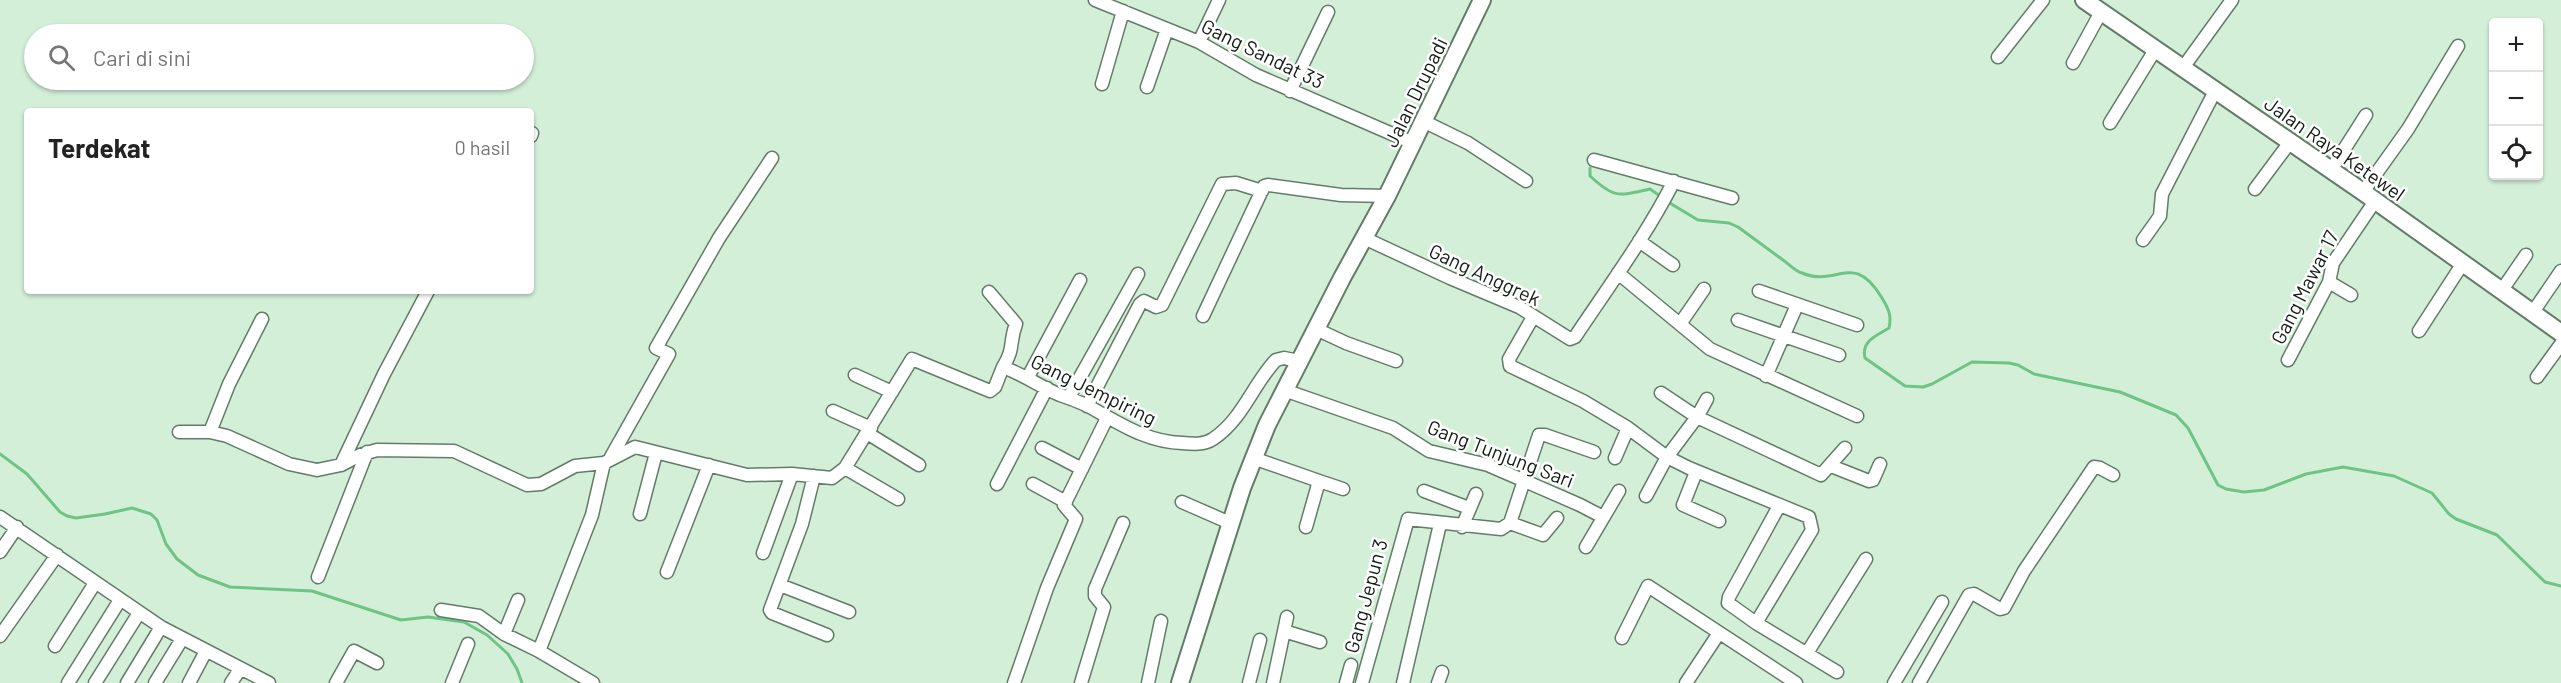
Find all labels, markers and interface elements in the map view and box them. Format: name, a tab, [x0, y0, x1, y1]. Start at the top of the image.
street label: Gang Sandat 33	[1198, 13, 1328, 93]
map controls	[2489, 18, 2543, 180]
button: +	[2489, 18, 2543, 72]
search box	[24, 24, 534, 90]
street label: Jalan Drupadi	[1378, 33, 1452, 151]
icon: search	[45, 41, 78, 74]
text: Cari di sini	[93, 44, 191, 70]
button: −	[2489, 72, 2543, 126]
street label: Jalan Raya Ketewel	[2260, 91, 2410, 205]
button: locate	[2489, 126, 2543, 180]
text: Terdekat	[48, 132, 150, 163]
text: 0 hasil	[454, 135, 510, 159]
street label: Gang Mawar 17	[2265, 226, 2343, 348]
street label: Gang Anggrek	[1426, 238, 1544, 310]
street label: Gang Jempiring	[1027, 348, 1161, 430]
street label: Gang Tunjung Sari	[1424, 414, 1578, 492]
street label: Gang Jepun 3	[1338, 536, 1392, 656]

